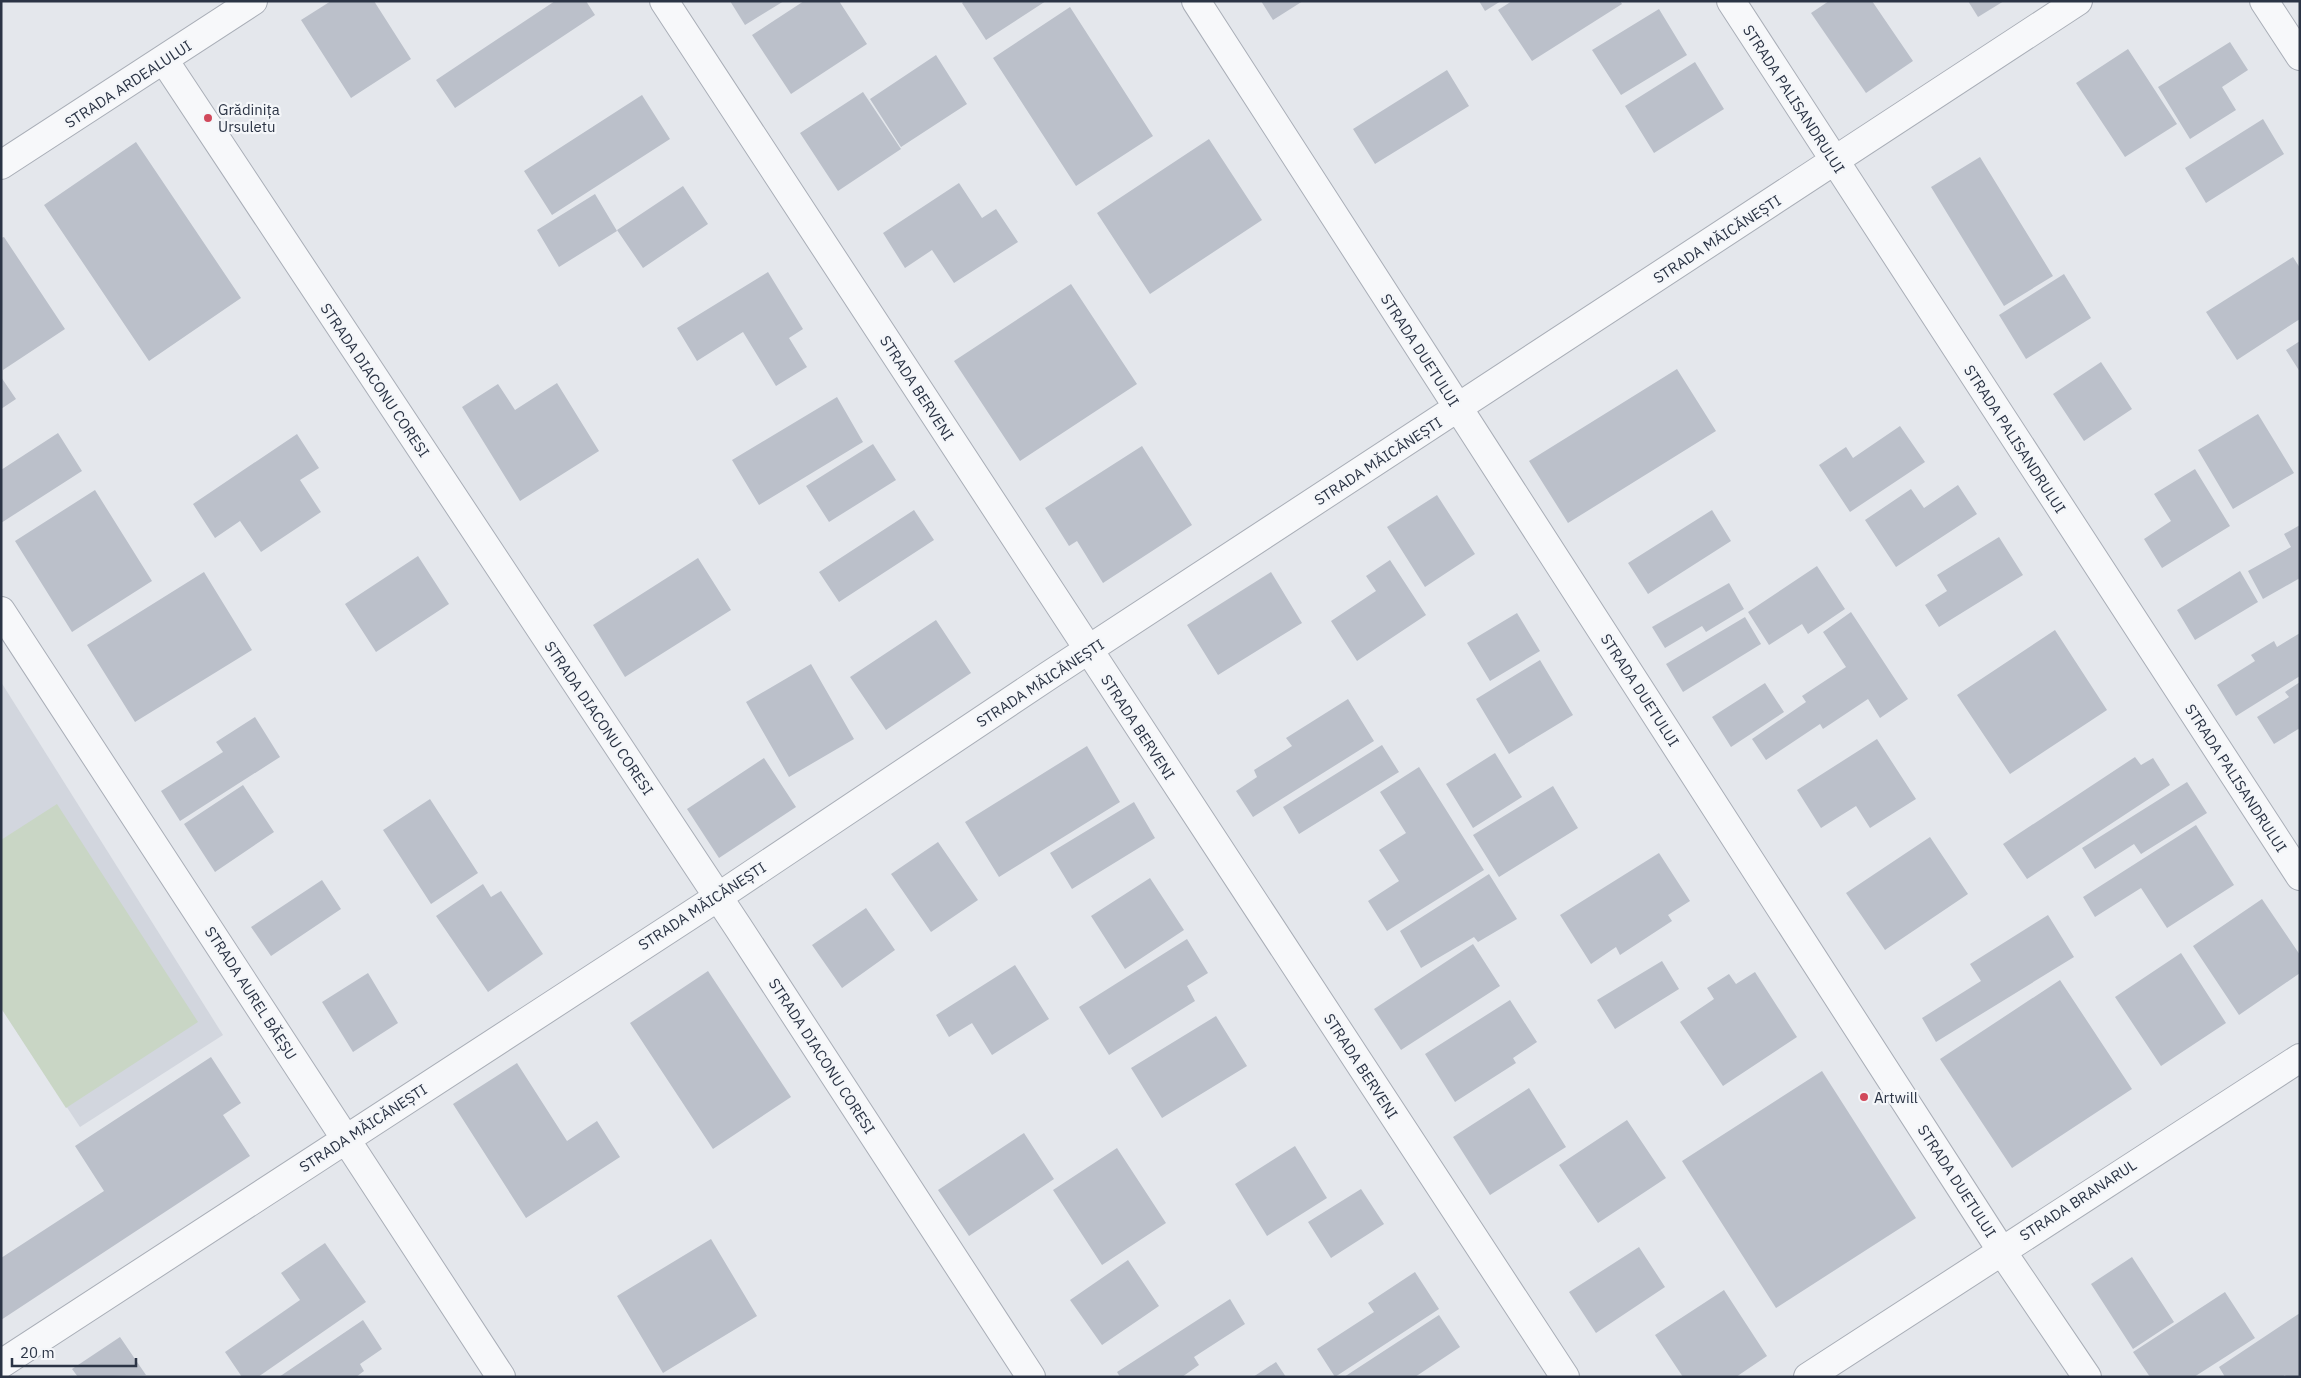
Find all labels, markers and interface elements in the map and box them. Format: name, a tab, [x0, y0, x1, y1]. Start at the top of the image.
street label: STRADA PALISANDRULUI	[1739, 21, 1849, 177]
street label: STRADA ARDEALULUI	[61, 36, 195, 132]
place label: Grădinița Ursuletu	[218, 100, 280, 136]
marker: Grădinița Ursuletu	[202, 112, 214, 124]
street label: STRADA MĂICĂNEȘTI	[1650, 191, 1784, 287]
street label: STRADA DUETULUI	[1377, 290, 1463, 410]
street label: STRADA DIACONU CORESI	[316, 299, 434, 461]
street label: STRADA BERVENI	[876, 332, 958, 444]
street label: STRADA PALISANDRULUI	[1960, 361, 2070, 517]
street label: STRADA MĂICĂNEȘTI	[1311, 413, 1445, 509]
street label: STRADA DUETULUI	[1597, 630, 1683, 750]
street label: STRADA MĂICĂNEȘTI	[973, 635, 1107, 731]
street label: STRADA DIACONU CORESI	[540, 637, 658, 799]
street label: STRADA BERVENI	[1097, 671, 1179, 783]
street label: STRADA PALISANDRULUI	[2181, 700, 2291, 856]
street label: STRADA MĂICĂNEȘTI	[635, 858, 769, 954]
street label: STRADA AUREL BĂEȘU	[201, 923, 301, 1063]
street label: STRADA DIACONU CORESI	[765, 975, 879, 1137]
street label: STRADA BERVENI	[1320, 1010, 1402, 1122]
street label: STRADA MĂICĂNEȘTI	[296, 1080, 430, 1176]
place label: Artwill	[1874, 1088, 1918, 1107]
marker: Artwill	[1858, 1091, 1870, 1103]
street label: STRADA DUETULUI	[1914, 1121, 2000, 1241]
street label: STRADA BRANARUL	[2016, 1155, 2140, 1245]
scale bar	[12, 1336, 136, 1368]
text: 20 m	[20, 1343, 55, 1362]

